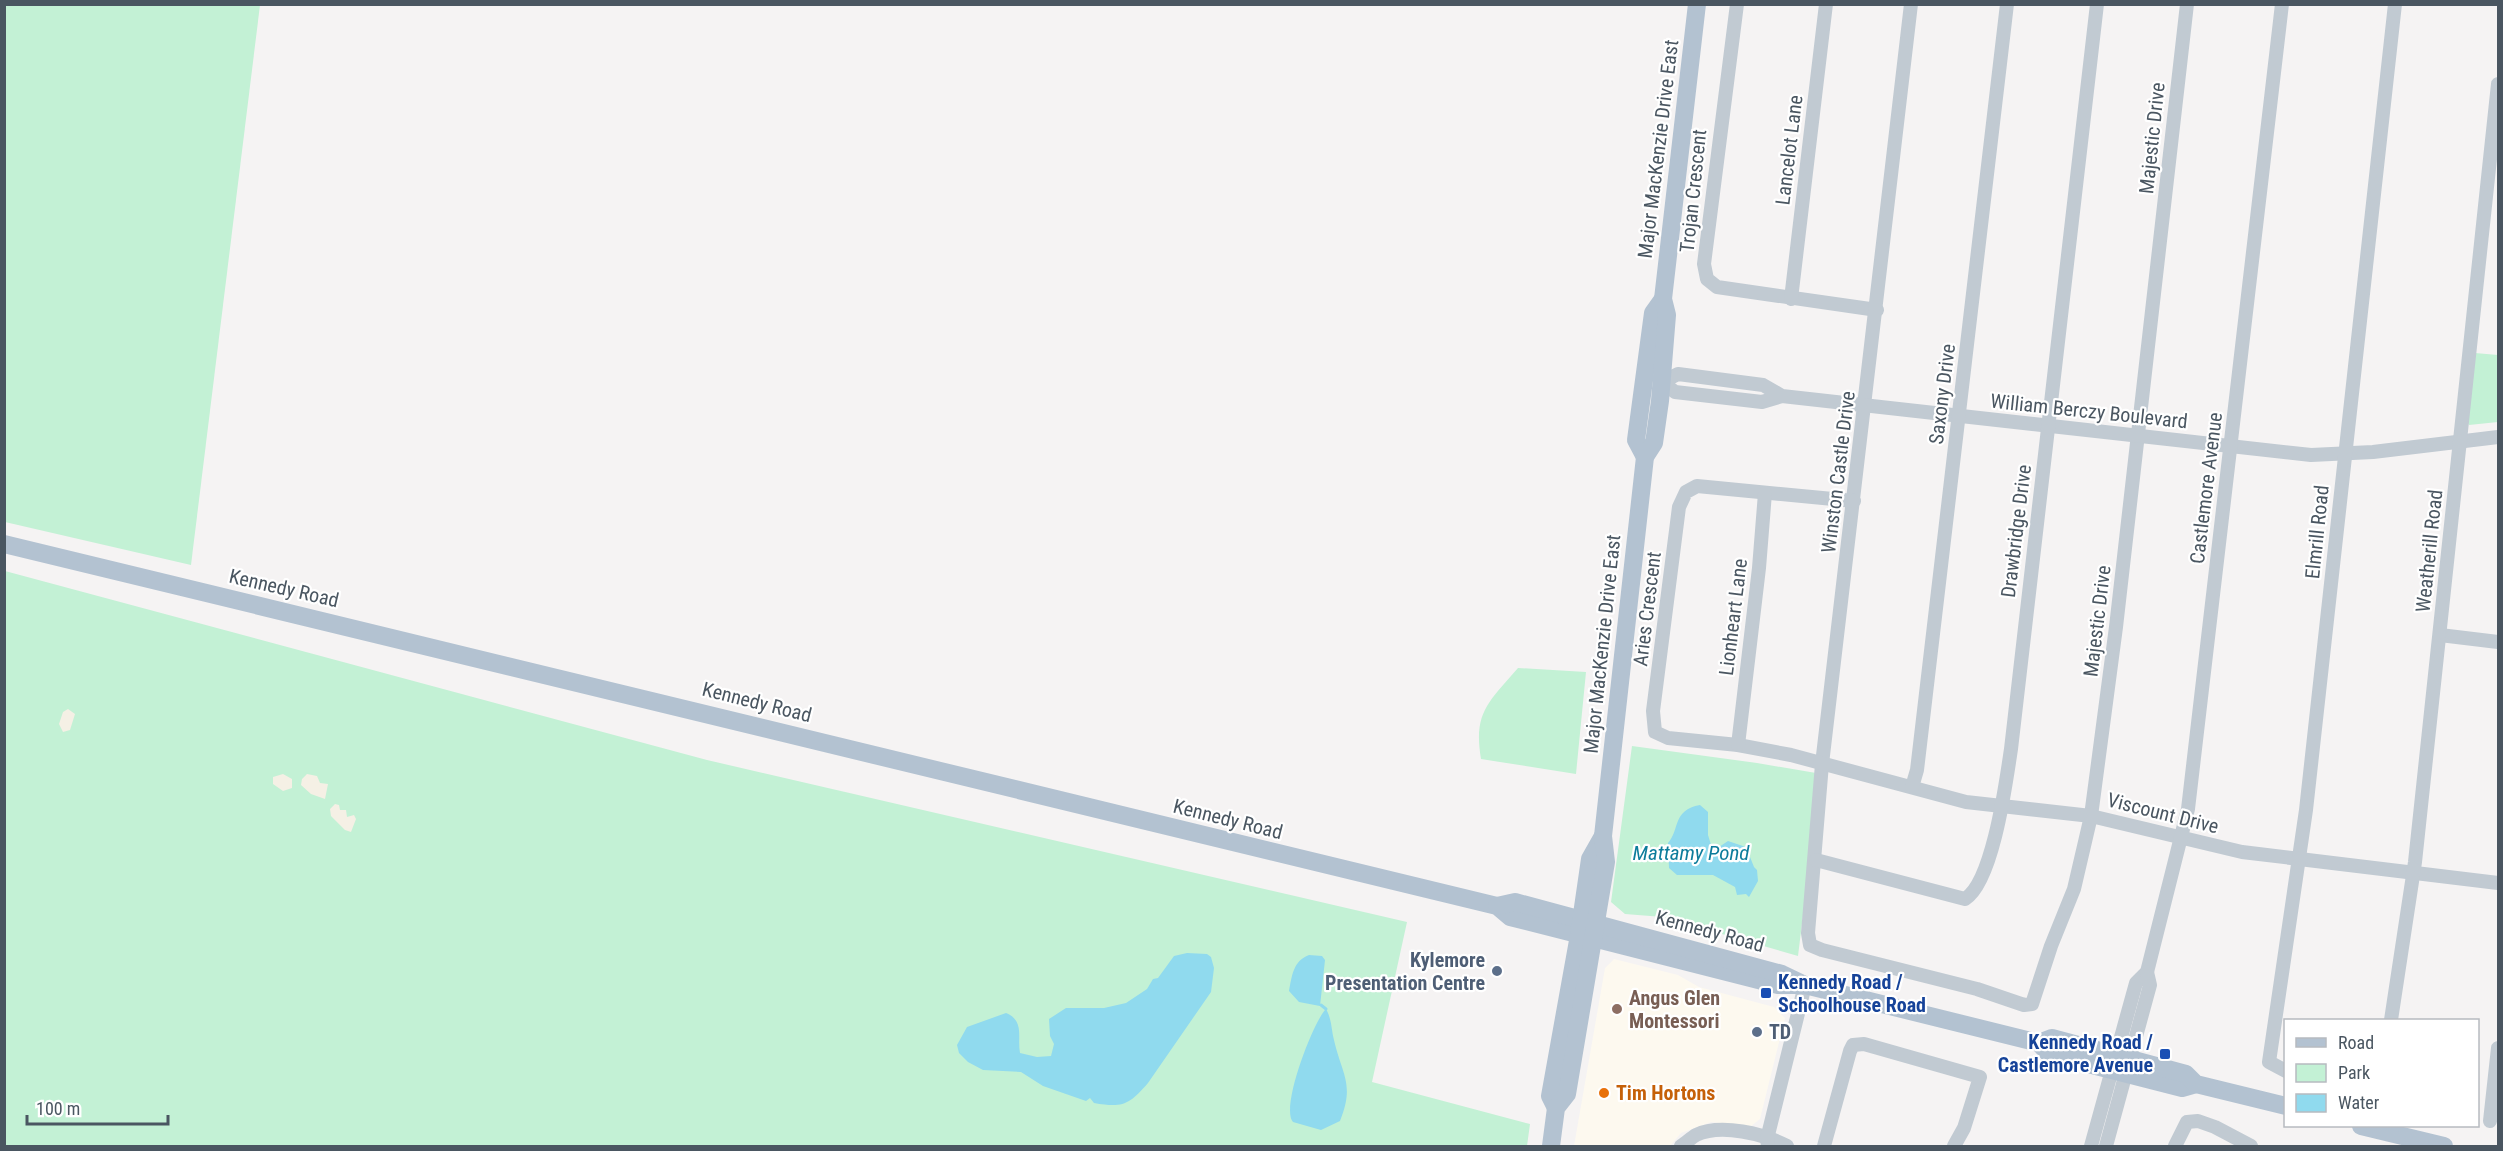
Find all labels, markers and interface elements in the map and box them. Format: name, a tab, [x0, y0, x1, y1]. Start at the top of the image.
street label: Major MacKenzie Drive East	[1633, 38, 1683, 260]
street label: Majestic Drive	[2134, 81, 2170, 195]
street label: Lancelot Lane	[1770, 94, 1808, 206]
street label: Trojan Crescent	[1675, 128, 1711, 254]
street label: Saxony Drive	[1924, 342, 1960, 446]
street label: William Berczy Boulevard	[1989, 389, 2189, 433]
street label: Winston Castle Drive	[1816, 390, 1860, 554]
street label: Castlemore Avenue	[2185, 411, 2227, 565]
street label: Drawbridge Drive	[1996, 463, 2036, 599]
street label: Elmrill Road	[2300, 484, 2334, 580]
street label: Weatherill Road	[2411, 488, 2447, 614]
street label: Major MacKenzie Drive East	[1579, 533, 1625, 755]
street label: Aries Crescent	[1628, 550, 1666, 668]
street label: Lionheart Lane	[1714, 557, 1752, 677]
street label: Kennedy Road	[227, 564, 341, 612]
street label: Majestic Drive	[2078, 564, 2116, 678]
street label: Kennedy Road	[700, 677, 814, 727]
street label: Viscount Drive	[2105, 788, 2221, 838]
street label: Kennedy Road	[1171, 794, 1285, 844]
water label: Mattamy Pond	[1633, 841, 1750, 865]
street label: Kennedy Road	[1653, 905, 1767, 957]
place label: Kylemore Presentation Centre	[1325, 948, 1485, 995]
marker: Kylemore Presentation Centre	[1490, 964, 1504, 978]
place label: Kennedy Road / Schoolhouse Road	[1778, 970, 1926, 1017]
place label: Angus Glen Montessori	[1629, 986, 1720, 1033]
marker: Kennedy Road / Schoolhouse Road	[1759, 986, 1773, 1000]
marker: Angus Glen Montessori	[1610, 1002, 1624, 1016]
legend	[2284, 1019, 2479, 1127]
place label: TD	[1769, 1020, 1791, 1044]
marker: TD	[1750, 1025, 1764, 1039]
place label: Kennedy Road / Castlemore Avenue	[1998, 1030, 2153, 1077]
text: Road	[2338, 1032, 2374, 1053]
marker: Kennedy Road / Castlemore Avenue	[2158, 1047, 2172, 1061]
text: Park	[2338, 1062, 2370, 1083]
place label: Tim Hortons	[1616, 1081, 1715, 1105]
marker: Tim Hortons	[1597, 1086, 1611, 1100]
scale bar	[27, 1088, 168, 1126]
text: Water	[2338, 1092, 2380, 1113]
text: 100 m	[36, 1098, 80, 1119]

